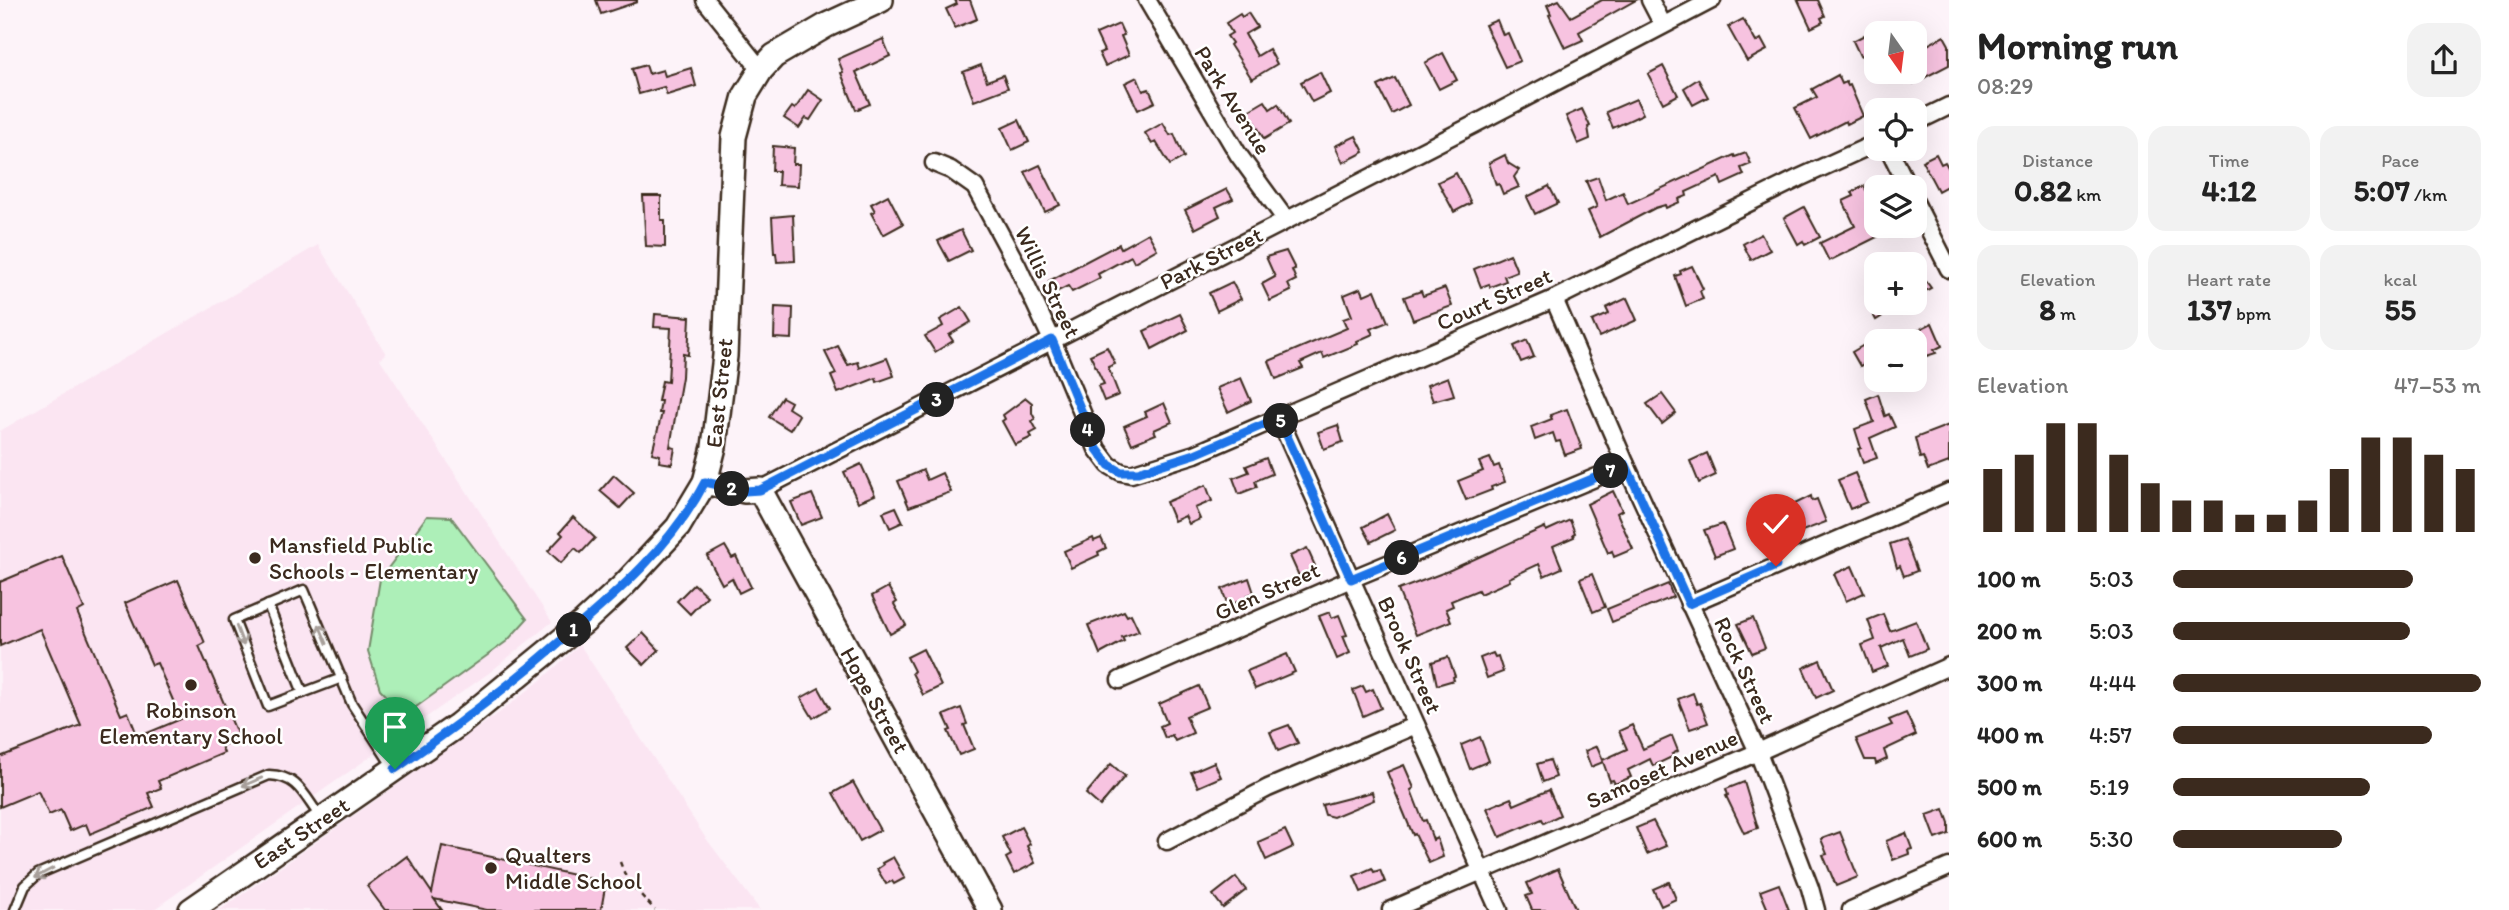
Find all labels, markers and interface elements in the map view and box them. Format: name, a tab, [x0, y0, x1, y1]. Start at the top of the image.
north arrow	[1864, 21, 1927, 84]
map controls	[1864, 21, 1927, 392]
text: Morning run	[1977, 23, 2178, 69]
button: share	[2407, 23, 2481, 97]
street label: Park Avenue	[1188, 40, 1278, 160]
text: 08:29	[1977, 72, 2034, 100]
button: locate	[1864, 98, 1927, 161]
text: Distance	[2022, 149, 2093, 172]
text: Time	[2209, 149, 2249, 172]
text: Pace	[2381, 149, 2419, 172]
text: 0.82	[2014, 172, 2072, 209]
text: 4:12	[2201, 172, 2257, 209]
text: 5:07	[2353, 172, 2410, 209]
button: layers	[1864, 175, 1927, 238]
text: km	[2072, 183, 2101, 206]
text: /km	[2410, 183, 2447, 206]
street label: Park Street	[1155, 220, 1267, 296]
street label: Willis Street	[1009, 222, 1087, 343]
button: +	[1864, 252, 1927, 315]
street label: Court Street	[1432, 261, 1556, 337]
text: Elevation	[2020, 268, 2095, 291]
text: Heart rate	[2187, 268, 2271, 291]
text: kcal	[2383, 268, 2417, 291]
text: 8	[2039, 291, 2056, 328]
text: 137	[2187, 291, 2232, 328]
text: 55	[2385, 291, 2416, 328]
text: m	[2056, 302, 2076, 325]
text: bpm	[2232, 302, 2271, 325]
button: −	[1864, 329, 1927, 392]
street label: East Street	[699, 337, 739, 449]
text: Elevation	[1977, 371, 2068, 399]
text: 47–53 m	[2394, 371, 2481, 399]
pin: 3	[920, 382, 954, 418]
text: 3	[931, 388, 942, 411]
pin: 5	[1264, 404, 1298, 438]
text: 5	[1276, 409, 1285, 432]
pin: 4	[1070, 412, 1106, 448]
text: 4	[1082, 418, 1093, 441]
pin: 7	[1594, 454, 1628, 489]
text: 7	[1606, 459, 1615, 482]
pin: 2	[714, 472, 750, 506]
text: 2	[727, 477, 737, 500]
pin	[1746, 494, 1806, 566]
icon: check	[1757, 505, 1795, 543]
place label: Mansfield Public Schools - Elementary	[269, 531, 478, 585]
pin: 6	[1384, 540, 1420, 576]
text: 6	[1396, 546, 1407, 569]
marker: Mansfield Public Schools - Elementary	[247, 550, 263, 566]
street label: Glen Street	[1210, 555, 1324, 627]
text: 100 m	[1977, 565, 2041, 593]
text: 5:03	[2089, 565, 2133, 593]
street label: Brook Street	[1372, 592, 1449, 718]
pin: 1	[556, 612, 592, 648]
street label: Rock Street	[1708, 612, 1782, 728]
text: 200 m	[1977, 617, 2042, 645]
text: 5:03	[2089, 617, 2133, 645]
text: 1	[569, 618, 578, 641]
one-way arrow	[234, 624, 247, 646]
one-way arrow	[315, 624, 328, 645]
street label: Hope Street	[834, 642, 916, 758]
text: 300 m	[1977, 669, 2042, 697]
text: 4:44	[2089, 669, 2136, 697]
marker: Robinson Elementary School	[183, 677, 199, 693]
place label: Robinson Elementary School	[99, 696, 283, 750]
pin	[365, 697, 425, 769]
icon: arrive	[376, 708, 414, 746]
text: 400 m	[1977, 721, 2044, 749]
text: 4:57	[2089, 721, 2132, 749]
street label: Samoset Avenue	[1582, 723, 1742, 815]
text: 500 m	[1977, 773, 2042, 801]
text: 5:19	[2089, 773, 2129, 801]
one-way arrow	[242, 776, 263, 789]
street label: East Street	[248, 790, 355, 875]
text: 600 m	[1977, 825, 2042, 853]
text: 5:30	[2089, 825, 2133, 853]
place label: Qualters Middle School	[505, 841, 643, 895]
marker: Qualters Middle School	[483, 860, 499, 876]
one-way arrow	[34, 866, 54, 880]

